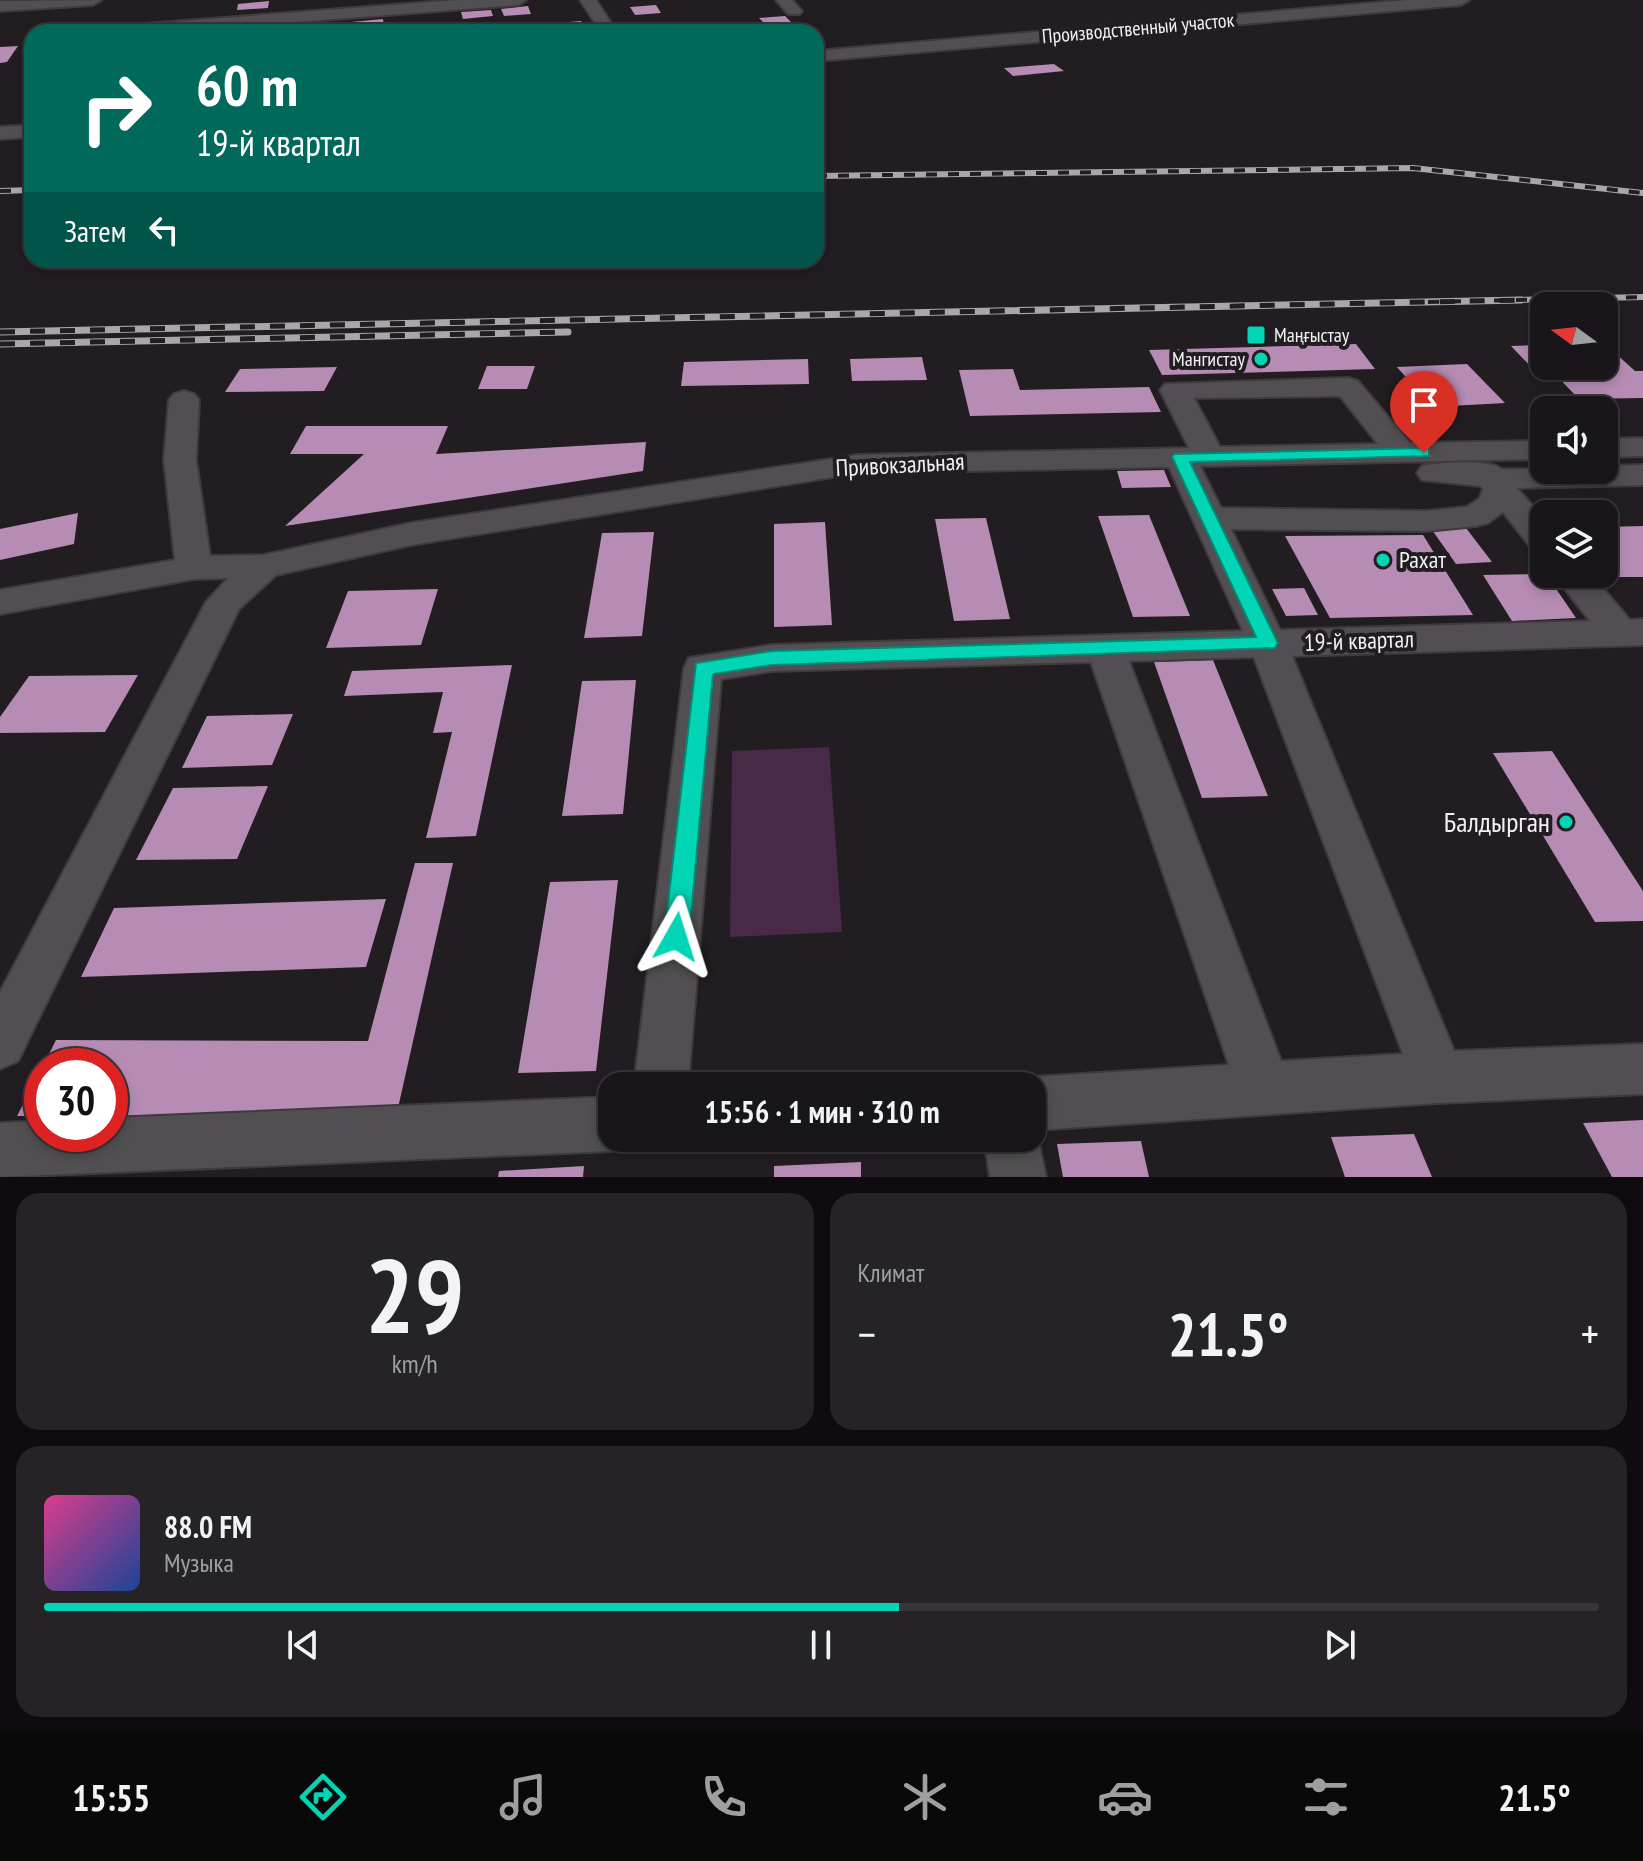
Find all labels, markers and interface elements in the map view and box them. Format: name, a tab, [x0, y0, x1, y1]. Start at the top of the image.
street label: Производственный участок	[1041, 7, 1235, 49]
text: 60 m	[196, 49, 298, 121]
icon: right	[64, 56, 168, 160]
text: 19-й квартал	[196, 119, 361, 166]
icon: left	[142, 208, 186, 252]
text: Затем	[64, 211, 126, 250]
north arrow	[1530, 292, 1618, 380]
map controls	[1530, 292, 1618, 588]
place label: Маңғыстау	[1274, 322, 1350, 348]
marker: Маңғыстау	[1245, 324, 1267, 346]
place label: Мангистау	[1172, 346, 1245, 372]
marker: Мангистау	[1252, 350, 1270, 368]
pin	[1390, 371, 1458, 453]
icon: arrive	[1402, 383, 1446, 427]
button: sound	[1530, 396, 1618, 484]
street label: Привокзальная	[835, 446, 965, 483]
button: layers	[1530, 500, 1618, 588]
place label: Рахат	[1399, 544, 1446, 575]
marker: Рахат	[1374, 551, 1392, 569]
street label: 19-й квартал	[1303, 623, 1414, 658]
place label: Балдырган	[1444, 803, 1550, 840]
marker: Балдырган	[1557, 813, 1575, 831]
position arrow	[634, 895, 718, 979]
speed limit sign: 30	[24, 1048, 128, 1152]
text: 15:56 · 1 мин · 310 m	[704, 1092, 940, 1131]
text: 29	[365, 1227, 464, 1362]
text: Климат	[858, 1256, 924, 1289]
text: 21.5°	[1168, 1295, 1289, 1373]
text: −	[858, 1305, 876, 1362]
text: +	[1581, 1305, 1599, 1362]
text: km/h	[392, 1347, 438, 1380]
text: 88.0 FM	[164, 1507, 252, 1546]
text: Музыка	[164, 1546, 234, 1579]
icon: previous	[281, 1623, 325, 1667]
icon: pause	[799, 1623, 843, 1667]
icon: next	[1318, 1623, 1362, 1667]
icon: directions	[295, 1769, 351, 1825]
icon: music	[495, 1769, 551, 1825]
icon: phone	[696, 1769, 752, 1825]
icon: climate	[897, 1769, 953, 1825]
icon: car	[1097, 1769, 1153, 1825]
icon: filters	[1298, 1769, 1354, 1825]
text: 15:55	[72, 1774, 150, 1821]
text: 21.5°	[1498, 1774, 1571, 1821]

